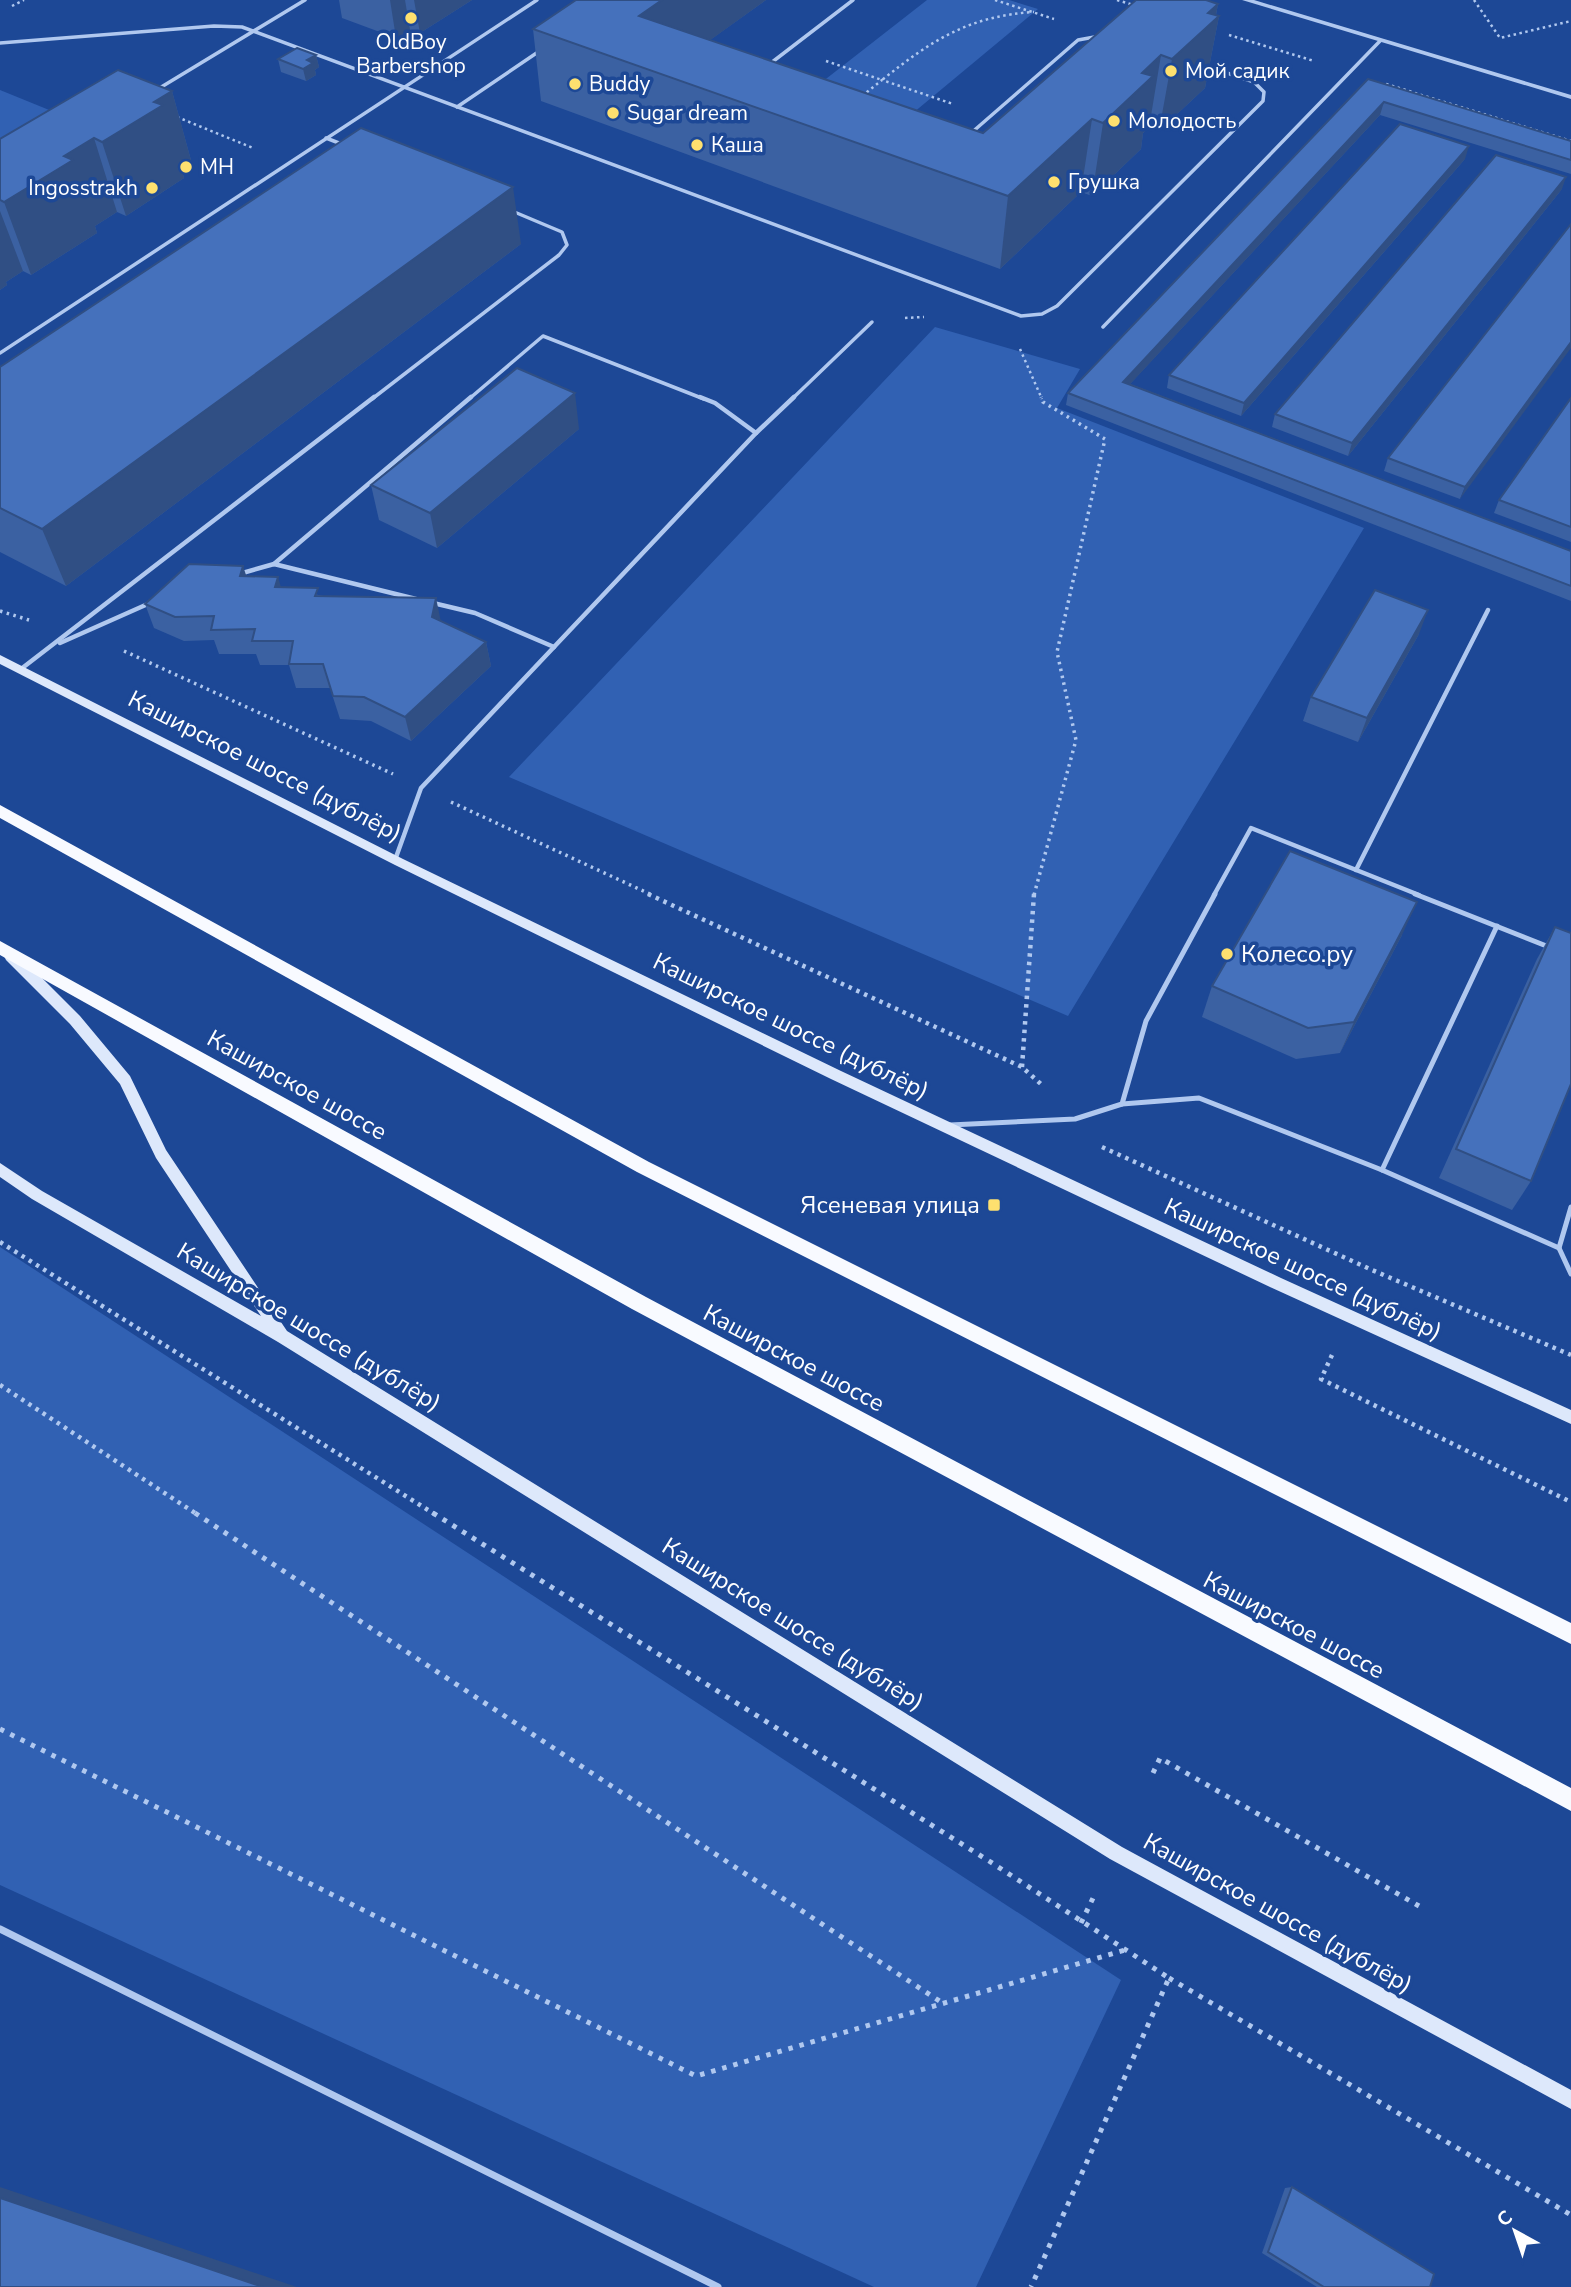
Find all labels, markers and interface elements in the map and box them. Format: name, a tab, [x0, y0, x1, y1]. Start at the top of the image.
marker: OldBoy Barbershop	[403, 10, 419, 26]
place label: OldBoy Barbershop	[356, 28, 466, 80]
place label: Мой садик	[1185, 57, 1290, 85]
marker: Мой садик	[1163, 63, 1179, 79]
place label: Buddy	[589, 70, 650, 98]
marker: Buddy	[567, 76, 583, 92]
place label: Sugar dream	[627, 99, 748, 127]
marker: Sugar dream	[605, 105, 621, 121]
place label: Молодость	[1128, 107, 1236, 135]
marker: Молодость	[1106, 113, 1122, 129]
place label: Каша	[711, 131, 764, 159]
marker: Каша	[689, 137, 705, 153]
place label: МН	[200, 153, 234, 181]
marker: МН	[178, 159, 194, 175]
place label: Грушка	[1068, 168, 1140, 196]
place label: Ingosstrakh	[28, 174, 138, 202]
marker: Грушка	[1046, 174, 1062, 190]
marker: Ingosstrakh	[144, 180, 160, 196]
street label: Каширское шоссе (дублёр)	[123, 683, 407, 849]
place label: Колесо.ру	[1241, 938, 1353, 970]
street label: Каширское шоссе (дублёр)	[648, 945, 934, 1107]
marker: Колесо.ру	[1219, 946, 1235, 962]
street label: Каширское шоссе	[201, 1022, 393, 1148]
place label: Ясеневая улица	[800, 1189, 980, 1221]
street label: Каширское шоссе (дублёр)	[1159, 1190, 1447, 1348]
marker: Ясеневая улица	[986, 1197, 1002, 1213]
street label: Каширское шоссе (дублёр)	[171, 1235, 447, 1419]
street label: Каширское шоссе	[698, 1297, 890, 1419]
street label: Каширское шоссе (дублёр)	[656, 1530, 930, 1718]
street label: Каширское шоссе	[1198, 1564, 1390, 1686]
street label: Каширское шоссе (дублёр)	[1138, 1825, 1418, 2001]
north arrow	[1480, 2196, 1550, 2266]
text: С	[1491, 2205, 1518, 2233]

